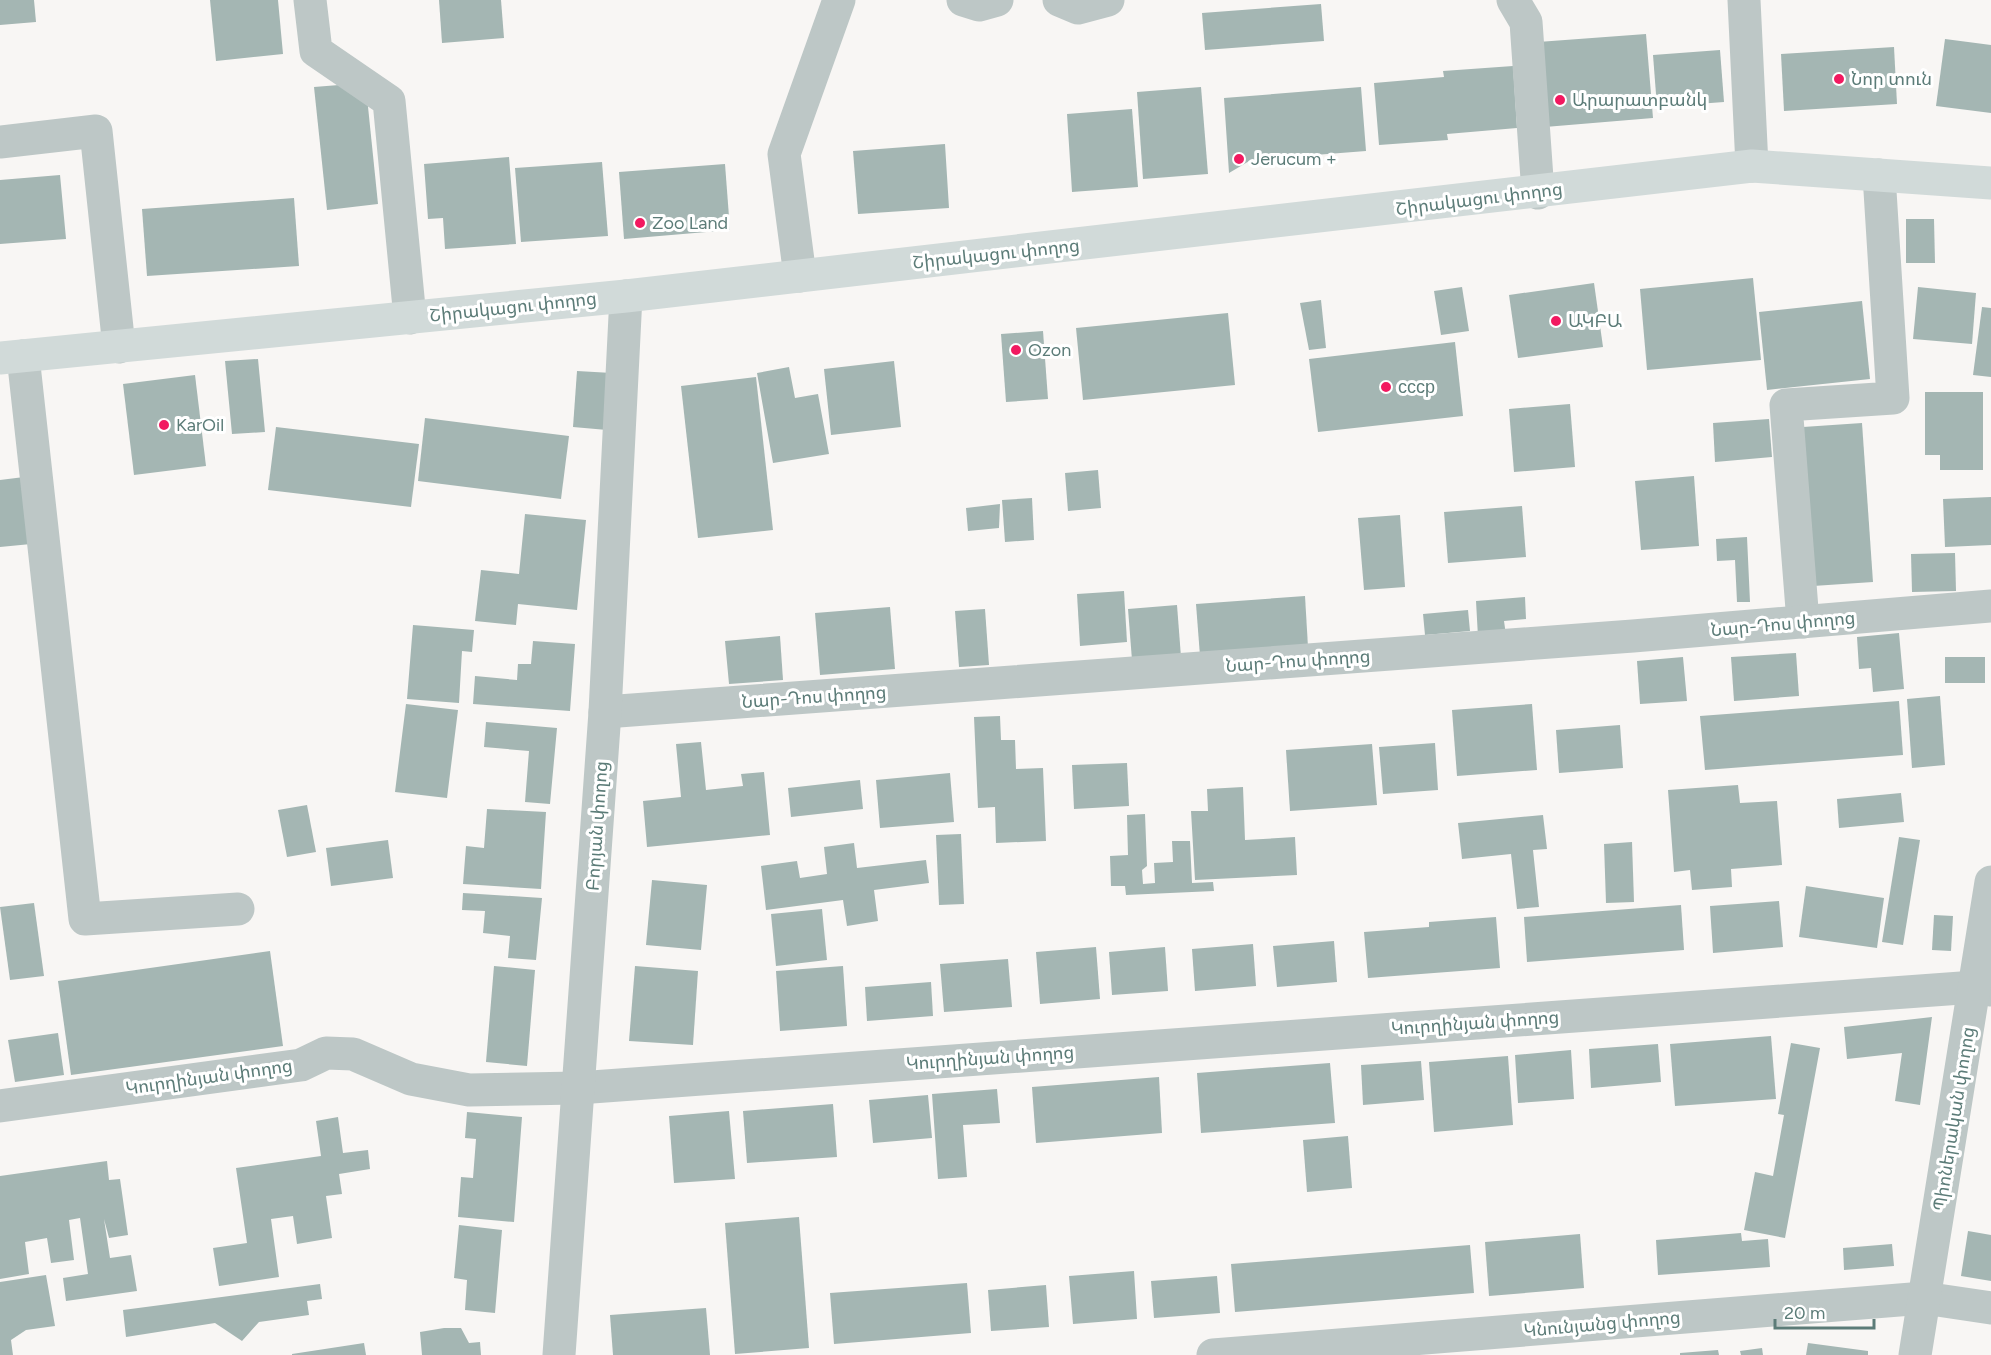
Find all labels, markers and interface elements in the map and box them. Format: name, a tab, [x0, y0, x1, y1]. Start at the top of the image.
place label: Նոր տուն	[1851, 68, 1932, 90]
marker: Նոր տուն	[1832, 72, 1846, 86]
place label: Արարատբանկ	[1572, 89, 1707, 111]
marker: Արարատբանկ	[1553, 93, 1567, 107]
place label: Jerucum +	[1251, 148, 1337, 170]
marker: Jerucum +	[1232, 152, 1246, 166]
street label: Շիրակացու փողոց	[1394, 178, 1564, 220]
place label: Zoo Land	[652, 212, 728, 234]
marker: Zoo Land	[633, 216, 647, 230]
street label: Շիրակացու փողոց	[911, 234, 1081, 274]
street label: Շիրակացու փողոց	[428, 287, 598, 327]
place label: ԱԿԲԱ	[1568, 310, 1622, 332]
marker: ԱԿԲԱ	[1549, 314, 1563, 328]
place label: Ozon	[1028, 339, 1071, 361]
marker: Ozon	[1009, 343, 1023, 357]
place label: ссср	[1398, 376, 1435, 398]
marker: ссср	[1379, 380, 1393, 394]
place label: KarOil	[176, 414, 224, 436]
marker: KarOil	[157, 418, 171, 432]
street label: Նար-Դոս փողոց	[1710, 607, 1856, 641]
street label: Նար-Դոս փողոց	[1225, 645, 1371, 677]
street label: Նար-Դոս փողոց	[741, 681, 887, 713]
street label: Բորյան փողոց	[581, 760, 613, 892]
street label: Կուրղինյան փողոց	[1390, 1006, 1560, 1040]
street label: Պիոներական փողոց	[1929, 1025, 1979, 1213]
street label: Կուրղինյան փողոց	[905, 1041, 1075, 1075]
street label: Կուրղինյան փողոց	[124, 1054, 294, 1100]
scale bar	[1775, 1292, 1874, 1330]
text: 20 m	[1784, 1302, 1825, 1324]
street label: Կնունյանց փողոց	[1523, 1306, 1681, 1342]

